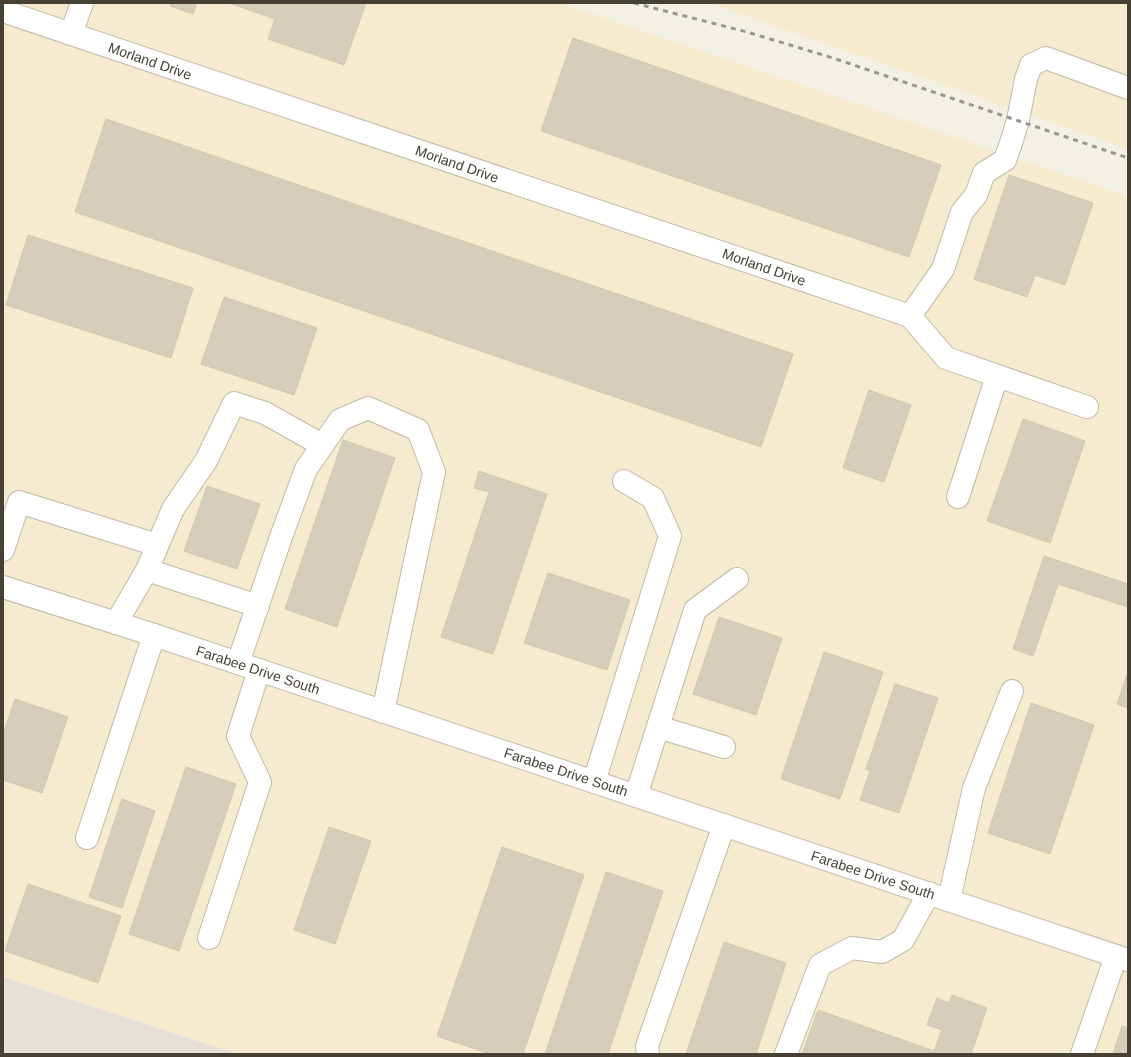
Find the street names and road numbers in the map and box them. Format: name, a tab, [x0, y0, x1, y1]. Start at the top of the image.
street label: Morland Drive	[106, 39, 194, 83]
street label: Morland Drive	[413, 142, 501, 186]
street label: Morland Drive	[720, 245, 808, 289]
street label: Farabee Drive South	[194, 642, 322, 698]
street label: Farabee Drive South	[502, 744, 630, 800]
street label: Farabee Drive South	[809, 847, 937, 903]

